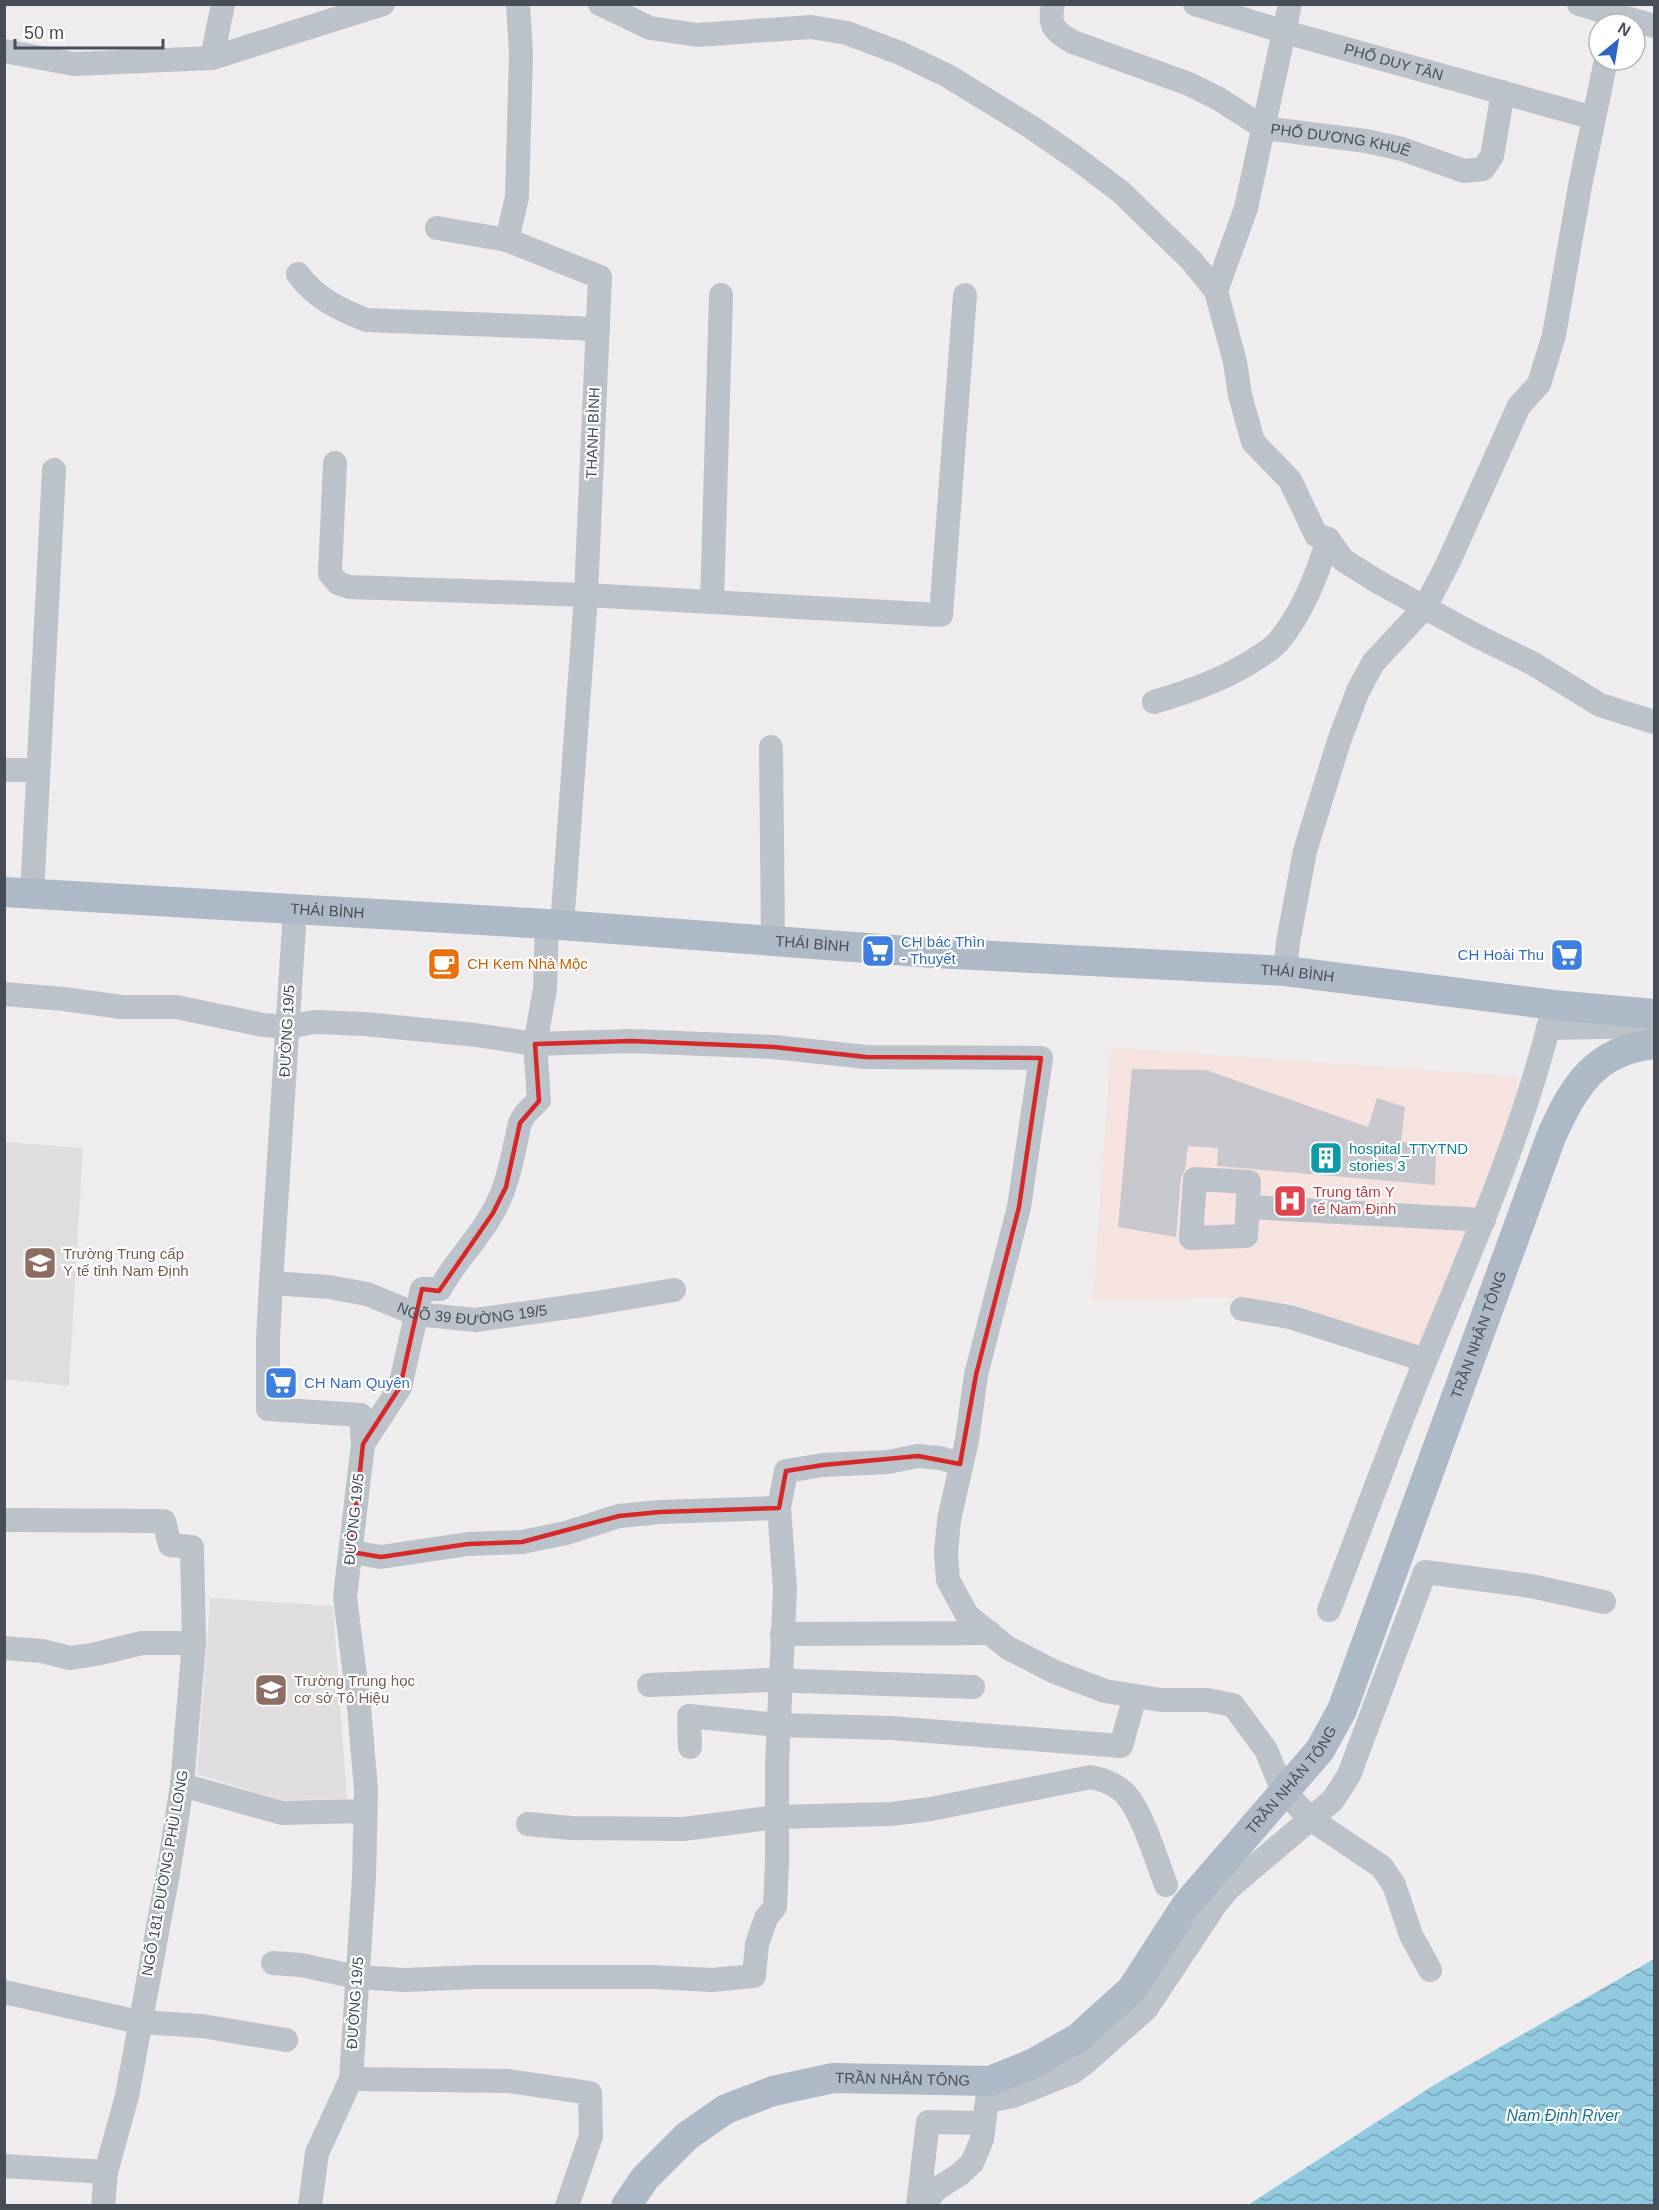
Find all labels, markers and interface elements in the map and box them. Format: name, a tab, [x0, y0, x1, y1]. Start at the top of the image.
scale bar	[15, 12, 164, 50]
north arrow	[1587, 12, 1647, 72]
text: N	[1615, 19, 1634, 40]
text: 50 m	[24, 23, 64, 43]
street label: PHỐ DUY TÂN	[1342, 40, 1445, 84]
street label: PHỐ DƯƠNG KHUÊ	[1270, 120, 1413, 159]
street label: THANH BÌNH	[582, 387, 603, 479]
street label: THÁI BÌNH	[290, 900, 365, 921]
street label: THÁI BÌNH	[775, 932, 850, 955]
supermarket icon: CH bác Thìn - Thuyết	[860, 933, 896, 969]
place label: CH bác Thìn - Thuyết	[901, 933, 985, 967]
supermarket icon: CH Hoài Thu	[1549, 937, 1585, 973]
cafe icon: CH Kem Nhà Mộc	[426, 946, 462, 982]
place label: CH Hoài Thu	[1458, 946, 1544, 963]
place label: CH Kem Nhà Mộc	[467, 955, 588, 972]
street label: THÁI BÌNH	[1260, 961, 1335, 985]
street label: ĐƯỜNG 19/5	[276, 984, 297, 1078]
building icon: hospital_TTYTND stories 3	[1308, 1140, 1344, 1176]
place label: hospital_TTYTND stories 3	[1349, 1140, 1468, 1174]
hospital icon: Trung tâm Y tế Nam Định	[1272, 1183, 1308, 1219]
place label: Trung tâm Y tế Nam Định	[1313, 1183, 1396, 1217]
school or university icon: Trường Trung cấp Y tế tỉnh Nam Định	[22, 1245, 58, 1281]
place label: Trường Trung cấp Y tế tỉnh Nam Định	[63, 1245, 189, 1279]
street label: TRẦN NHÂN TÔNG	[1447, 1269, 1509, 1401]
street label: NGÕ 39 ĐƯỜNG 19/5	[395, 1298, 548, 1328]
supermarket icon: CH Nam Quyên	[263, 1365, 299, 1401]
place label: CH Nam Quyên	[304, 1374, 410, 1391]
street label: ĐƯỜNG 19/5	[340, 1472, 367, 1566]
school or university icon: Trường Trung học cơ sở Tô Hiệu	[253, 1672, 289, 1708]
place label: Trường Trung học cơ sở Tô Hiệu	[294, 1672, 416, 1706]
street label: TRẦN NHÂN TÔNG	[1242, 1723, 1340, 1837]
street label: NGÕ 181 ĐƯỜNG PHÙ LONG	[138, 1768, 191, 1977]
street label: ĐƯỜNG 19/5	[343, 1956, 366, 2050]
street label: TRẦN NHÂN TÔNG	[835, 2069, 970, 2089]
water label: Nam Định River	[1507, 2107, 1620, 2124]

